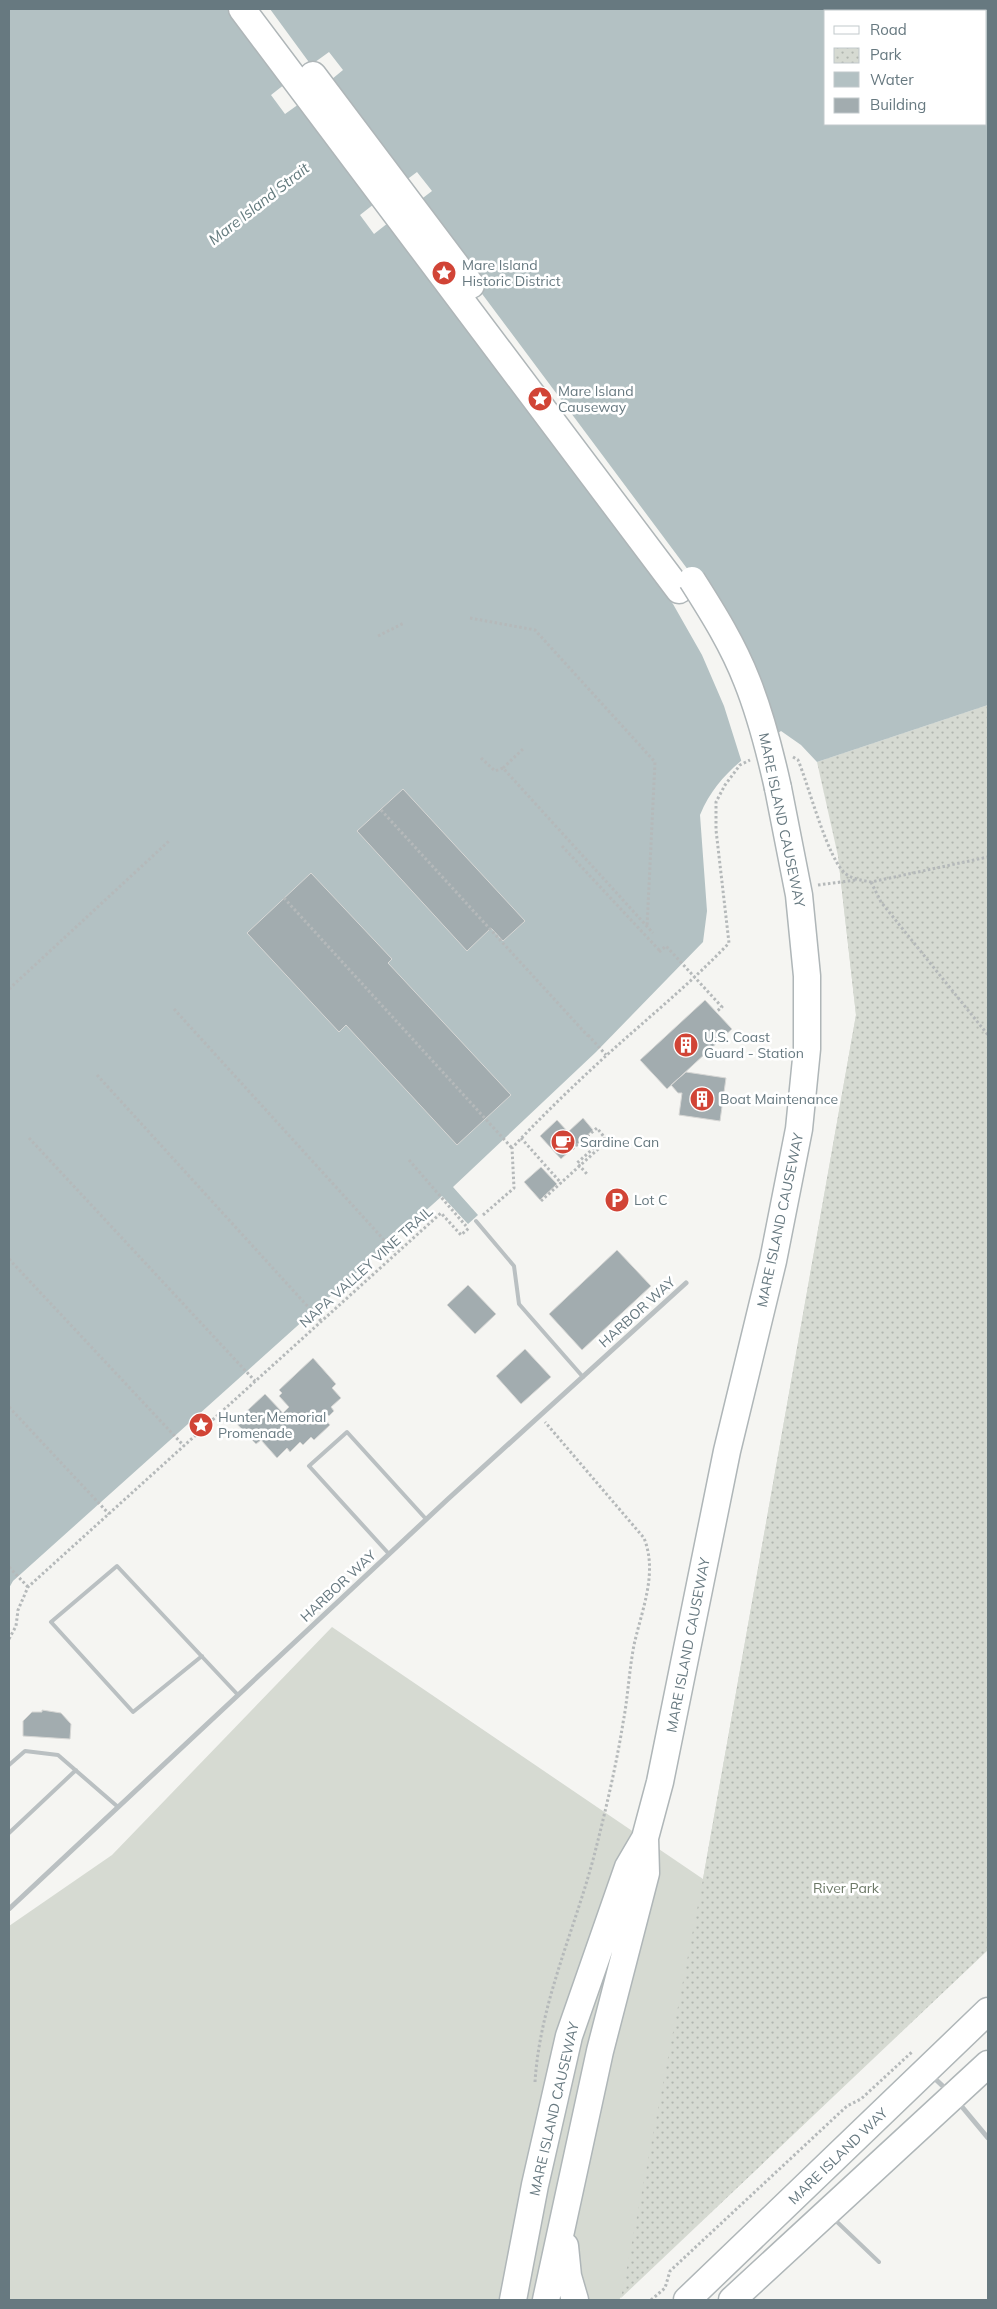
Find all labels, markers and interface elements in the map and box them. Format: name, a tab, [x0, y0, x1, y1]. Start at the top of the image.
legend	[824, 10, 987, 125]
text: Road	[870, 20, 907, 39]
text: Park	[870, 45, 902, 64]
text: Water	[870, 70, 914, 89]
text: Building	[870, 95, 926, 114]
water label: Mare Island Strait	[205, 158, 313, 249]
place label: Mare Island Historic District	[462, 256, 561, 290]
place icon: Mare Island Historic District	[431, 260, 457, 286]
place label: Mare Island Causeway	[558, 382, 634, 416]
place icon: Mare Island Causeway	[527, 386, 553, 412]
street label: MARE ISLAND CAUSEWAY	[755, 731, 809, 909]
place label: U.S. Coast Guard - Station	[704, 1028, 804, 1062]
building icon: U.S. Coast Guard - Station	[673, 1032, 699, 1058]
building icon: Boat Maintenance	[689, 1086, 715, 1112]
place label: Boat Maintenance	[720, 1090, 838, 1108]
cafe icon: Sardine Can	[550, 1129, 576, 1155]
street label: MARE ISLAND CAUSEWAY	[753, 1131, 807, 1309]
place label: Sardine Can	[580, 1133, 659, 1151]
parking icon: Lot C	[604, 1187, 630, 1213]
place label: Lot C	[634, 1191, 668, 1209]
street label: NAPA VALLEY VINE TRAIL	[296, 1202, 437, 1332]
street label: HARBOR WAY	[595, 1273, 679, 1351]
place label: Hunter Memorial Promenade	[218, 1408, 326, 1442]
place icon: Hunter Memorial Promenade	[188, 1412, 214, 1438]
street label: HARBOR WAY	[296, 1546, 380, 1626]
street label: MARE ISLAND CAUSEWAY	[662, 1556, 714, 1734]
park label: River Park	[813, 1879, 880, 1897]
street label: MARE ISLAND CAUSEWAY	[525, 2020, 583, 2198]
street label: MARE ISLAND WAY	[785, 2104, 892, 2208]

